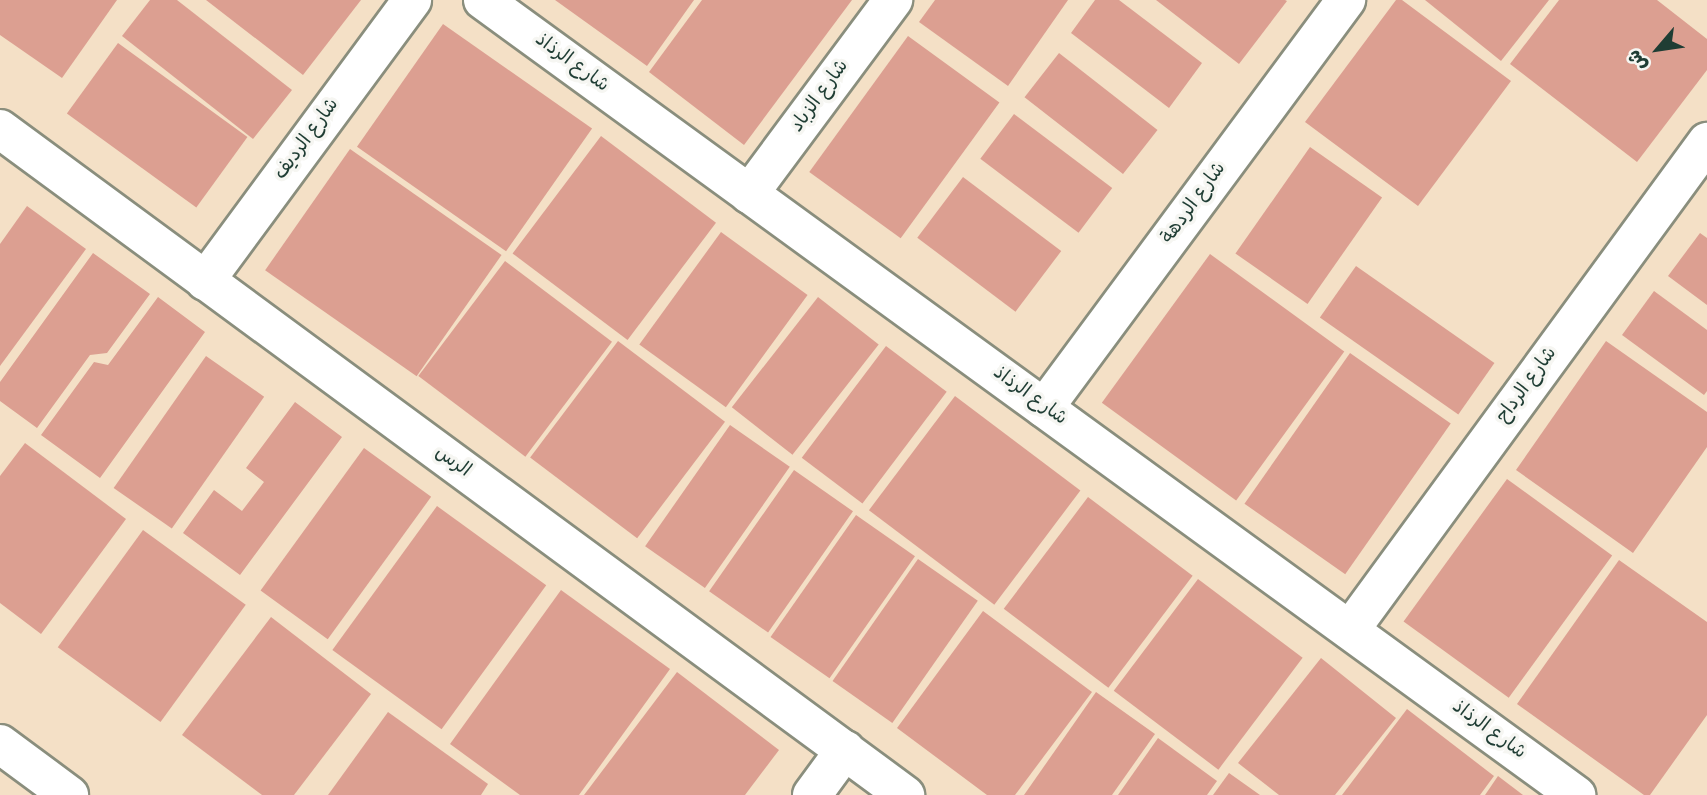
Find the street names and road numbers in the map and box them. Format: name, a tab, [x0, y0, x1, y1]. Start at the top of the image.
street label: شارع الرذاذ	[530, 30, 612, 98]
street label: شارع الزباد	[787, 56, 855, 138]
street label: شارع الرديف	[271, 95, 345, 185]
street label: شارع الردهة	[1158, 159, 1232, 249]
street label: شارع الرداح	[1493, 343, 1563, 429]
street label: شارع الرذاذ	[988, 363, 1070, 431]
street label: الرس	[430, 442, 474, 484]
street label: شارع الرذاذ	[1447, 697, 1529, 765]

